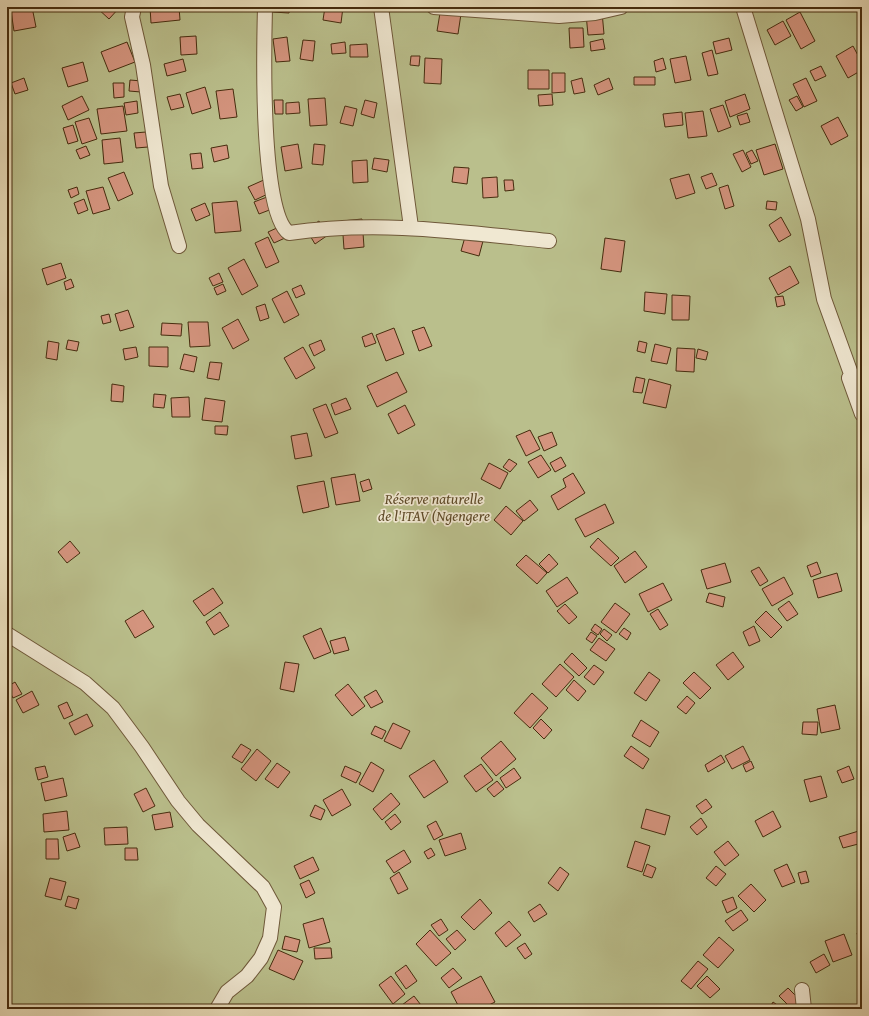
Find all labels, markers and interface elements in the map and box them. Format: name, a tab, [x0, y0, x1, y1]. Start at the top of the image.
park label: Réserve naturelle de l'ITAV (Ngengere	[378, 488, 490, 526]

